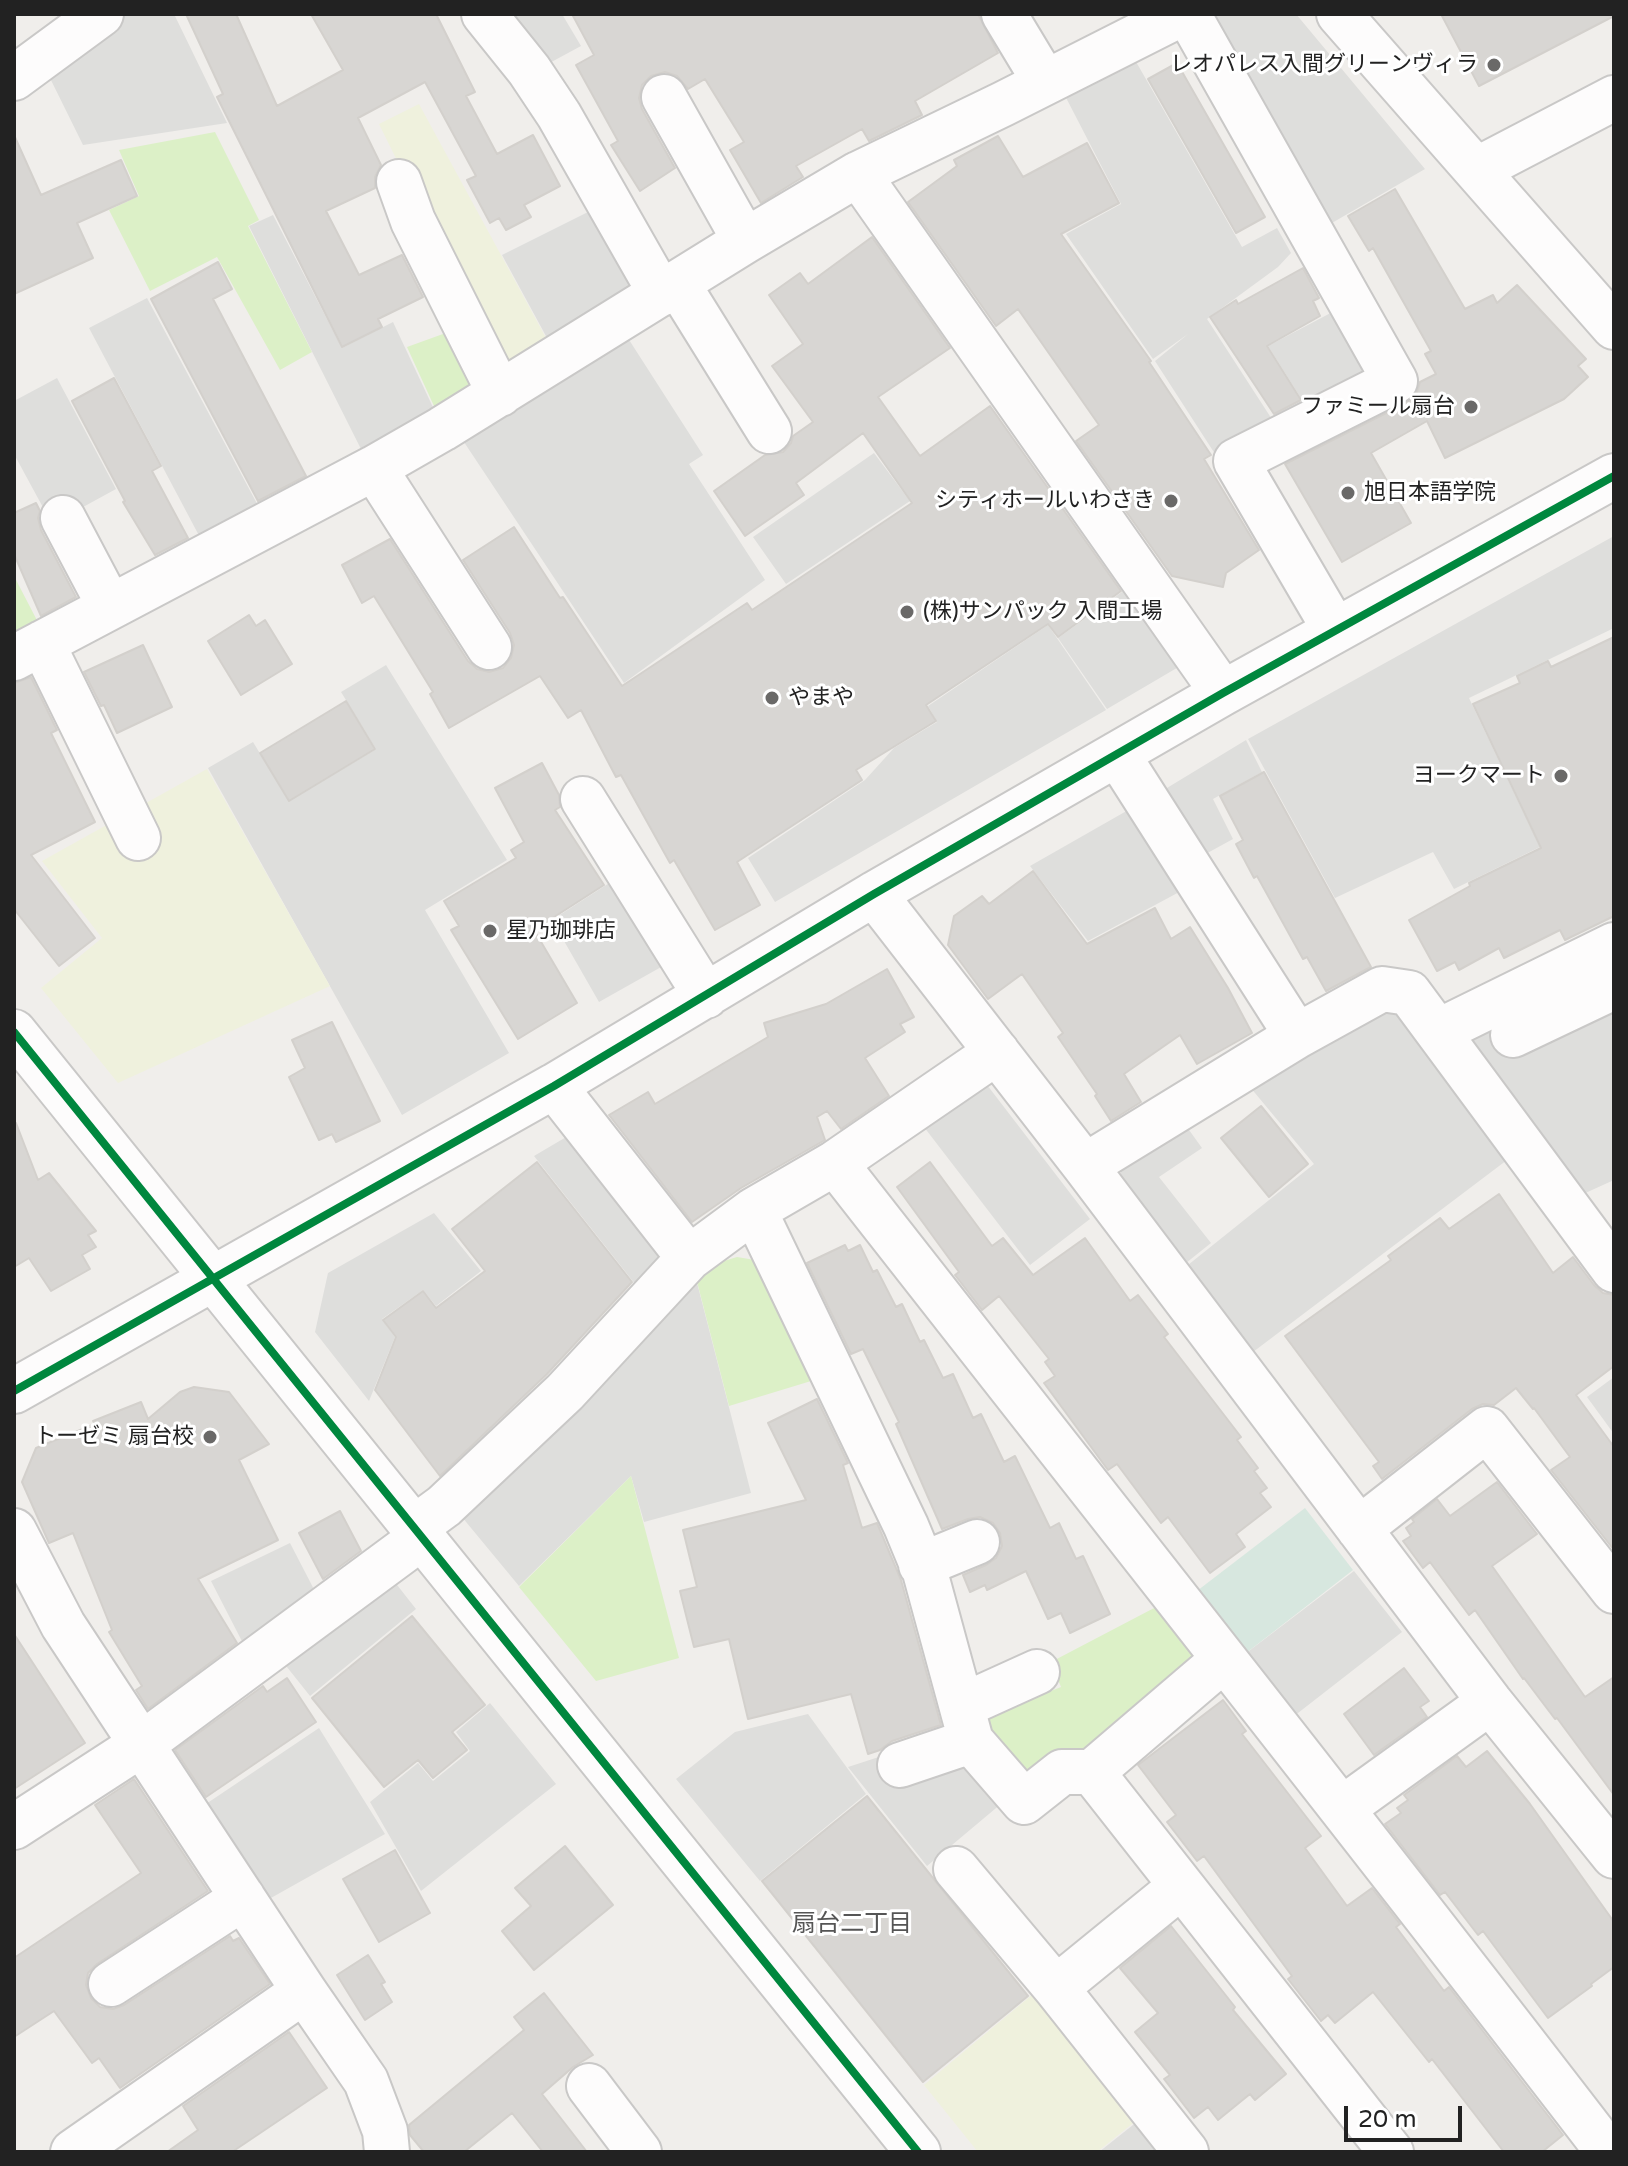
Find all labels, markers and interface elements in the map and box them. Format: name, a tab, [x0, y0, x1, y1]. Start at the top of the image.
place label: レオパレス入間グリーンヴィラ	[1170, 52, 1478, 78]
marker: レオパレス入間グリーンヴィラ	[1485, 56, 1503, 74]
place label: ファミール扇台	[1301, 394, 1455, 420]
marker: ファミール扇台	[1462, 398, 1480, 416]
place label: 旭日本語学院	[1364, 480, 1496, 506]
marker: 旭日本語学院	[1339, 484, 1357, 502]
place label: シティホールいわさき	[935, 488, 1155, 514]
marker: シティホールいわさき	[1162, 492, 1180, 510]
place label: (株)サンパック 入間工場	[923, 599, 1162, 625]
marker: (株)サンパック 入間工場	[898, 603, 916, 621]
place label: やまや	[788, 685, 854, 711]
marker: やまや	[763, 689, 781, 707]
place label: ヨークマート	[1413, 763, 1545, 789]
marker: ヨークマート	[1552, 767, 1570, 785]
place label: 星乃珈琲店	[506, 918, 616, 944]
marker: 星乃珈琲店	[481, 922, 499, 940]
place label: トーゼミ 扇台校	[34, 1424, 194, 1450]
marker: トーゼミ 扇台校	[201, 1428, 219, 1446]
district label: 扇台二丁目	[792, 1911, 912, 1939]
scale bar	[1348, 2090, 1466, 2140]
text: 20 m	[1358, 2105, 1416, 2134]

